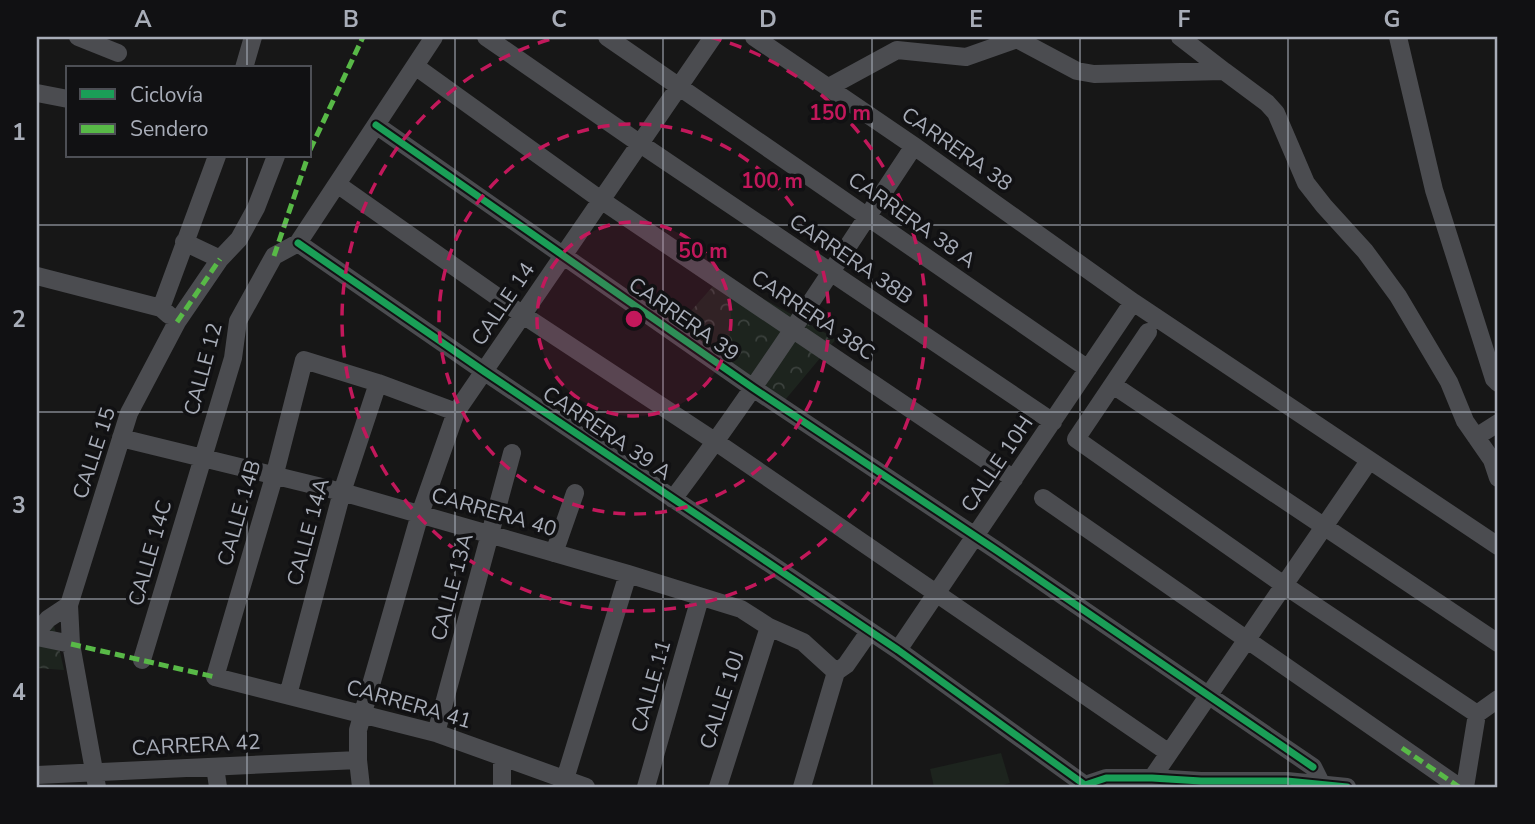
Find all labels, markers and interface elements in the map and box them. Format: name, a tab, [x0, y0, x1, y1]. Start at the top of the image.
text: A	[134, 4, 152, 35]
text: B	[343, 4, 359, 35]
text: C	[551, 4, 567, 35]
text: D	[759, 4, 777, 35]
text: E	[969, 4, 983, 35]
text: F	[1178, 4, 1191, 35]
text: G	[1384, 4, 1400, 35]
legend	[66, 66, 312, 158]
text: Ciclovía	[130, 81, 203, 109]
text: 150 m	[809, 99, 871, 127]
street label: CARRERA 38	[896, 100, 1018, 198]
text: Sendero	[130, 115, 209, 143]
text: 1	[12, 117, 26, 148]
street label: CARRERA 38 A	[843, 166, 981, 274]
text: 100 m	[741, 167, 803, 195]
street label: CARRERA 38B	[784, 207, 918, 311]
text: 50 m	[678, 237, 728, 265]
street label: CALLE 14	[465, 257, 541, 351]
street label: CARRERA 38C	[746, 263, 880, 367]
street label: CARRERA 39	[623, 270, 745, 368]
text: 2	[12, 304, 26, 335]
centre of rings	[622, 307, 646, 331]
street label: CALLE 12	[177, 320, 229, 418]
street label: CARRERA 39 A	[537, 379, 677, 487]
street label: CALLE 15	[66, 404, 122, 502]
street label: CALLE 10H	[954, 410, 1040, 518]
street label: CALLE 14B	[211, 457, 267, 569]
street label: CALLE 14A	[280, 475, 336, 589]
street label: CARRERA 40	[428, 481, 560, 543]
text: 3	[12, 490, 26, 521]
street label: CALLE 14C	[122, 497, 178, 609]
street label: CALLE 13A	[424, 530, 480, 644]
street label: CALLE 11	[624, 637, 678, 735]
street label: CALLE 10J	[693, 647, 751, 753]
street label: CARRERA 41	[343, 673, 475, 735]
text: 4	[12, 677, 26, 708]
street label: CARRERA 42	[131, 728, 261, 762]

